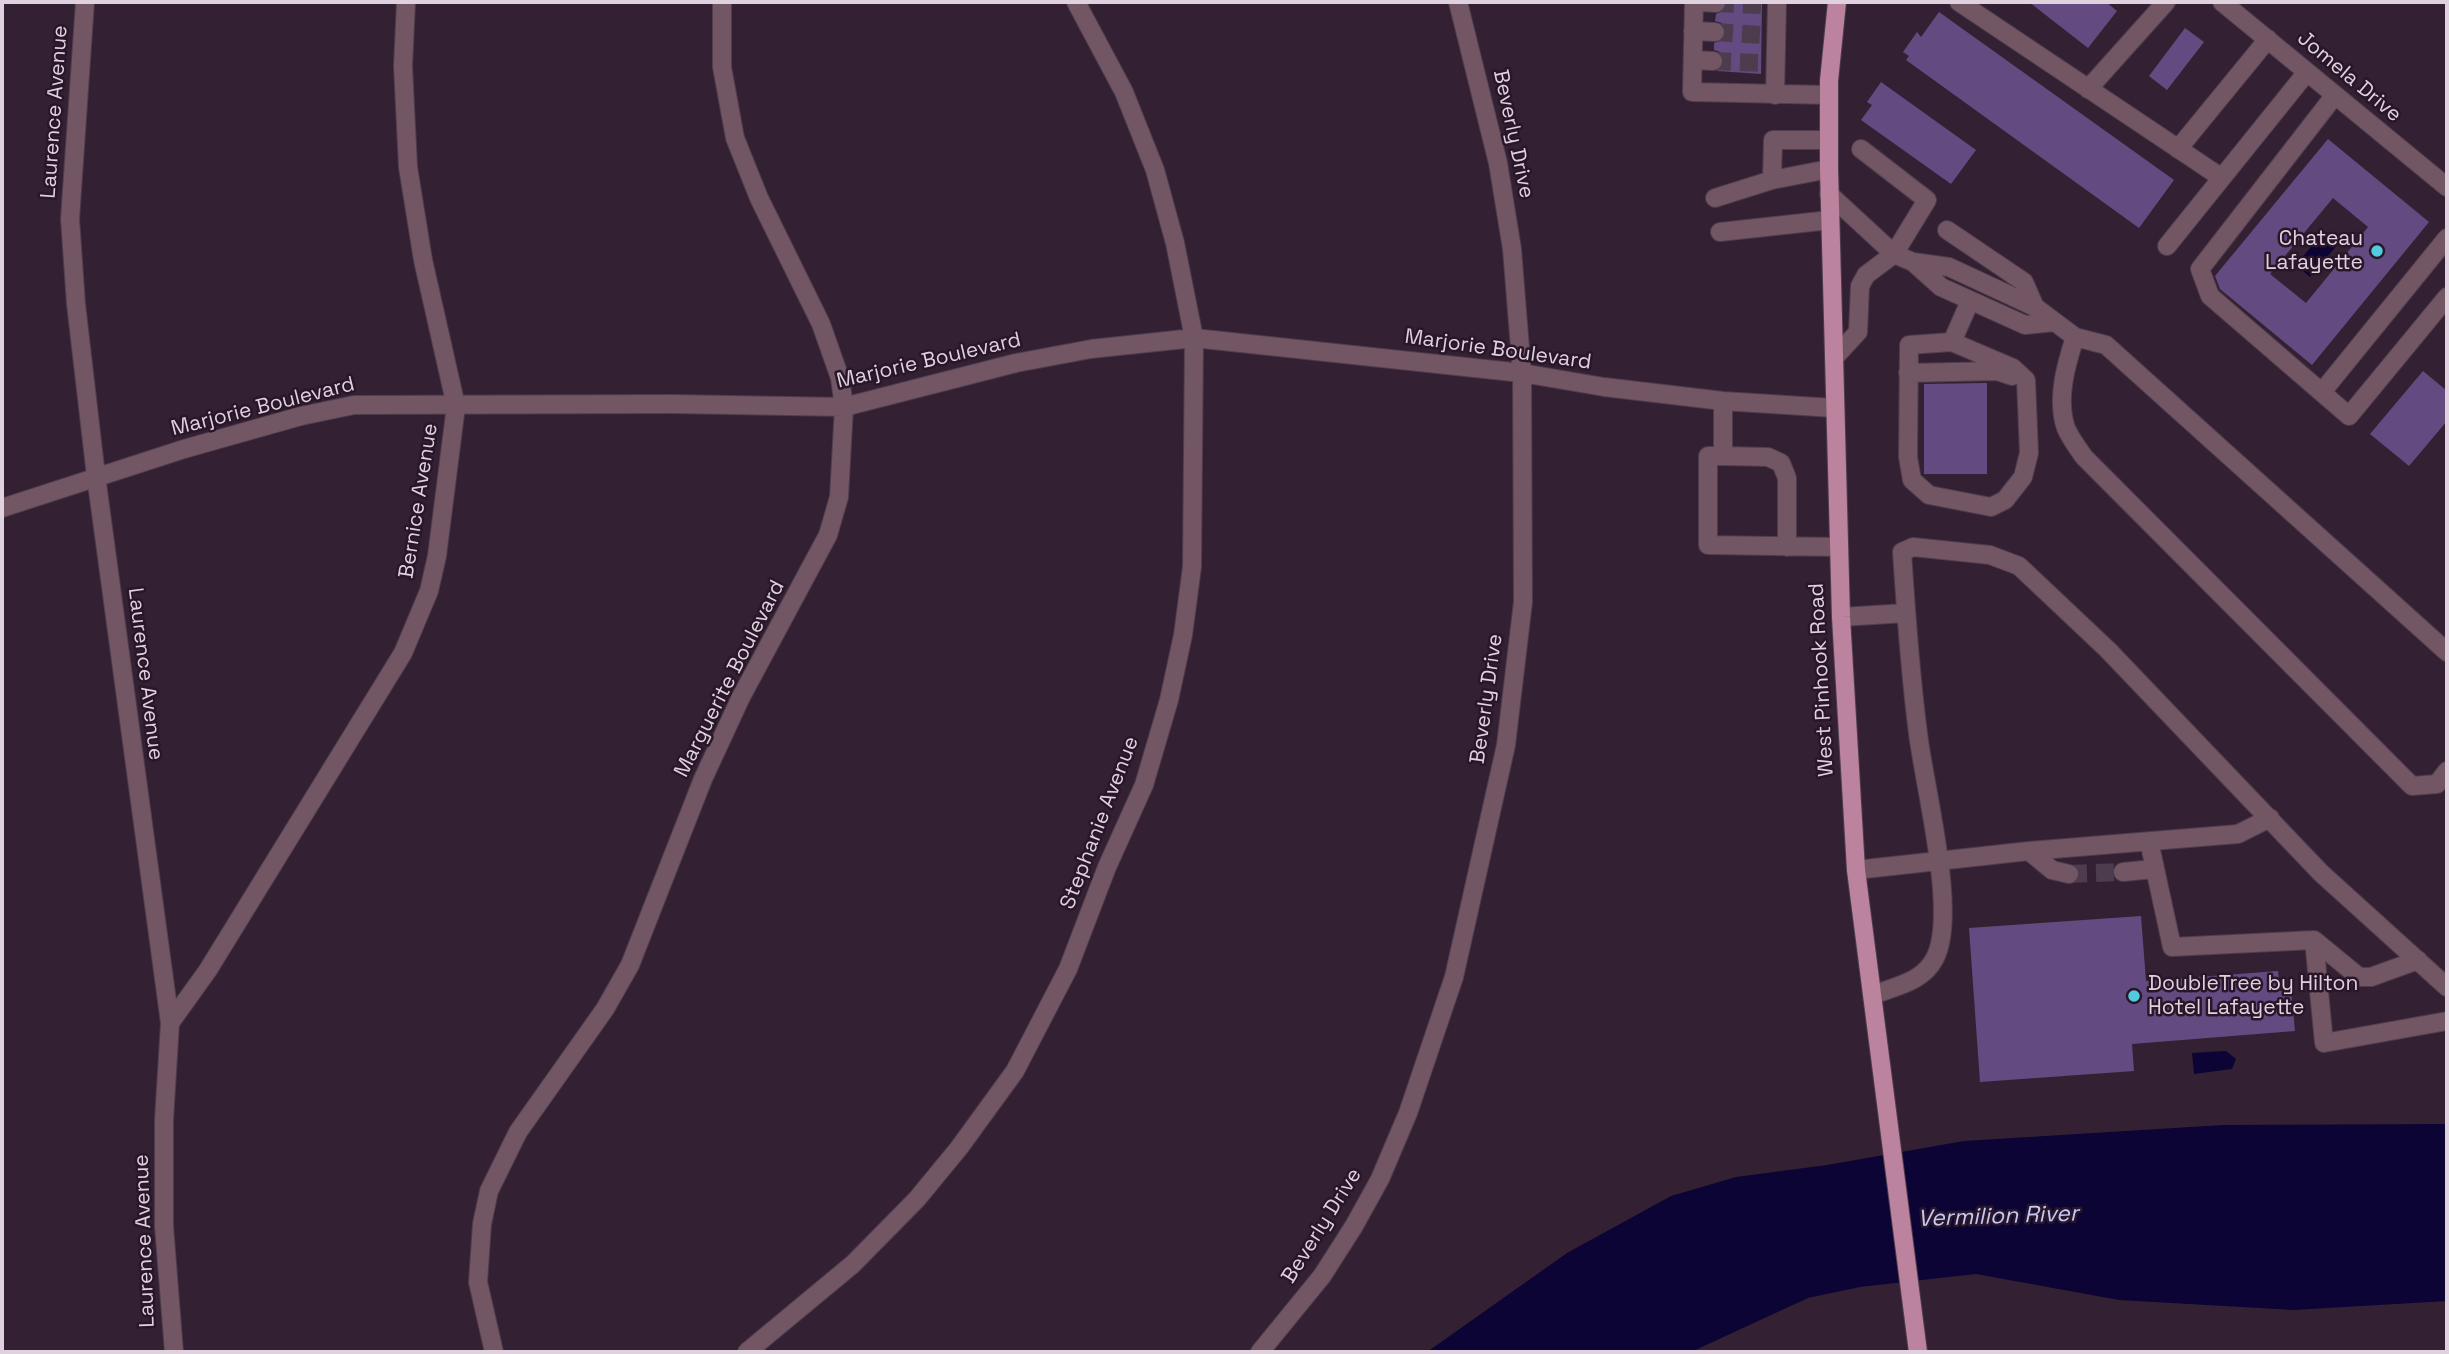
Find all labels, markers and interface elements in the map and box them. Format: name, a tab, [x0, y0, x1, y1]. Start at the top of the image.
street label: Laurence Avenue	[36, 25, 74, 199]
street label: Jomela Drive	[2292, 26, 2406, 128]
street label: Beverly Drive	[1487, 67, 1539, 201]
place label: Chateau Lafayette	[2265, 226, 2363, 276]
marker: Chateau Lafayette	[2369, 243, 2385, 259]
street label: Marjorie Boulevard	[1403, 324, 1593, 376]
street label: Marjorie Boulevard	[834, 328, 1024, 394]
street label: Marjorie Boulevard	[169, 372, 357, 442]
street label: Bernice Avenue	[394, 422, 444, 580]
street label: Marguerite Boulevard	[669, 576, 791, 782]
street label: West Pinhook Road	[1804, 582, 1840, 778]
street label: Laurence Avenue	[122, 586, 168, 762]
street label: Beverly Drive	[1465, 632, 1509, 766]
street label: Stephanie Avenue	[1055, 733, 1145, 913]
place label: DoubleTree by Hilton Hotel Lafayette	[2148, 971, 2358, 1021]
marker: DoubleTree by Hilton Hotel Lafayette	[2126, 988, 2142, 1004]
street label: Laurence Avenue	[129, 1154, 161, 1328]
street label: Beverly Drive	[1277, 1164, 1367, 1288]
water label: Vermilion River	[1917, 1200, 2079, 1234]

